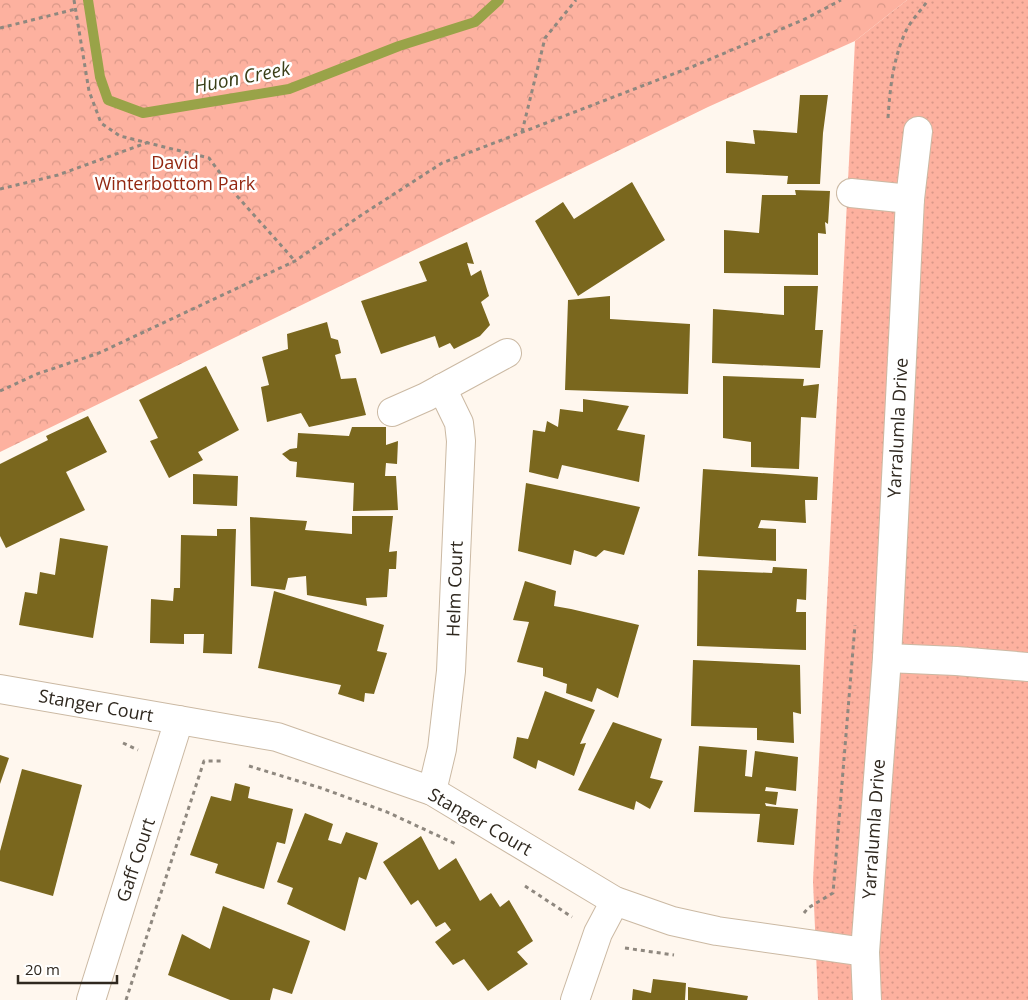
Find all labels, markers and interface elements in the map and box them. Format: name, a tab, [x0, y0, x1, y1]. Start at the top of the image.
water label: Huon Creek	[192, 55, 293, 99]
park label: David Winterbottom Park	[95, 150, 256, 195]
street label: Yarralumla Drive	[881, 357, 913, 499]
street label: Helm Court	[440, 540, 468, 637]
street label: Stanger Court	[37, 683, 155, 727]
street label: Yarralumla Drive	[856, 758, 890, 900]
street label: Stanger Court	[424, 782, 537, 861]
street label: Gaff Court	[110, 815, 160, 905]
scale bar	[18, 952, 116, 984]
text: 20 m	[25, 959, 60, 979]

